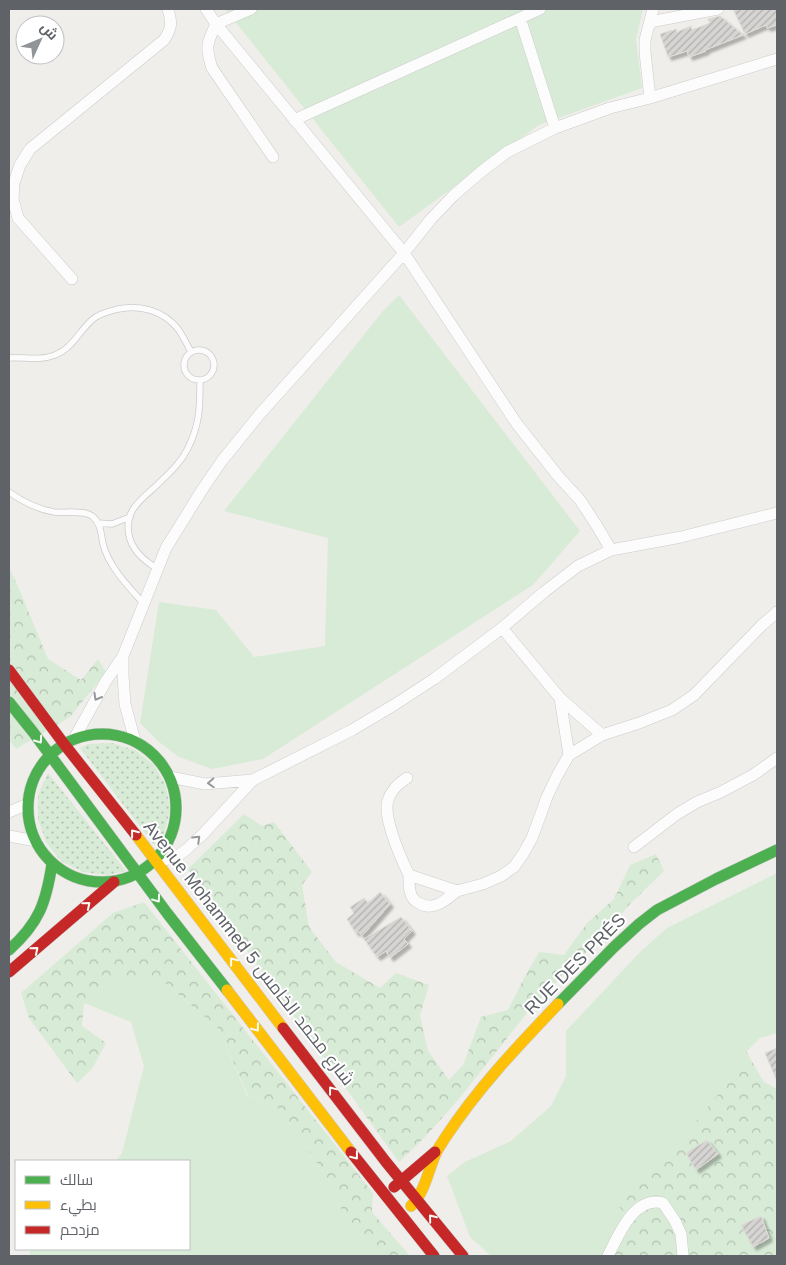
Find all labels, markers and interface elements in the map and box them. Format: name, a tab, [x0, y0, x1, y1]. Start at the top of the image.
north arrow	[15, 15, 65, 65]
text: ش	[37, 19, 61, 44]
one-way arrow	[93, 691, 103, 700]
one-way arrow	[33, 735, 42, 744]
one-way arrow	[207, 778, 215, 789]
street label: Avenue Mohammed 5 شارع محمد الخامس	[138, 817, 358, 1090]
one-way arrow	[131, 830, 139, 839]
one-way arrow	[192, 836, 201, 845]
one-way arrow	[151, 893, 160, 902]
one-way arrow	[82, 902, 91, 911]
street label: RUE DES PRÉS	[521, 910, 629, 1018]
one-way arrow	[29, 948, 38, 956]
one-way arrow	[230, 957, 239, 967]
one-way arrow	[250, 1022, 258, 1031]
one-way arrow	[329, 1086, 338, 1096]
one-way arrow	[349, 1150, 358, 1160]
legend	[15, 1160, 190, 1250]
text: سالك	[60, 1171, 93, 1188]
text: بطيء	[60, 1196, 97, 1217]
one-way arrow	[428, 1215, 437, 1224]
text: مزدحم	[60, 1221, 100, 1240]

